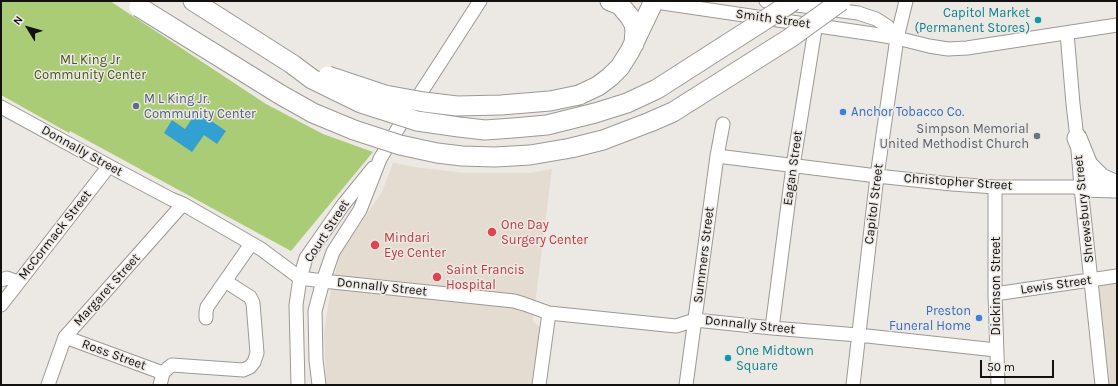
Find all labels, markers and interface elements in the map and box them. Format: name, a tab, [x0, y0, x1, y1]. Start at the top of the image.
place label: Capitol Market (Permanent Stores)	[914, 5, 1030, 36]
street label: Smith Street	[735, 6, 811, 32]
north arrow	[8, 8, 48, 48]
text: N	[10, 13, 26, 28]
marker: Capitol Market (Permanent Stores)	[1033, 15, 1043, 25]
park label: ML King Jr Community Center	[34, 52, 146, 83]
place label: M L King Jr. Community Center	[144, 91, 256, 122]
marker: M L King Jr. Community Center	[131, 101, 141, 111]
place label: Anchor Tobacco Co.	[851, 104, 964, 120]
marker: Anchor Tobacco Co.	[838, 107, 848, 117]
place label: Simpson Memorial United Methodist Church	[880, 121, 1029, 152]
street label: Donnally Street	[39, 122, 125, 180]
street label: Eagan Street	[780, 129, 806, 207]
marker: Simpson Memorial United Methodist Church	[1032, 131, 1042, 141]
street label: Shrewsbury Street	[1071, 154, 1097, 264]
street label: Capitol Street	[861, 163, 887, 245]
street label: Christopher Street	[903, 170, 1013, 194]
street label: McCormack Street	[15, 187, 95, 283]
street label: Court Street	[301, 197, 353, 265]
street label: Summers Street	[690, 206, 718, 304]
place label: One Day Surgery Center	[501, 217, 588, 248]
marker: One Day Surgery Center	[486, 226, 498, 238]
place label: Mindari Eye Center	[384, 230, 446, 261]
street label: Dickinson Street	[988, 237, 1004, 335]
marker: Mindari Eye Center	[369, 239, 381, 251]
street label: Margaret Street	[70, 251, 144, 329]
place label: Saint Francis Hospital	[446, 262, 525, 293]
marker: Saint Francis Hospital	[431, 271, 443, 283]
street label: Lewis Street	[1019, 272, 1093, 298]
street label: Donnally Street	[336, 275, 428, 299]
place label: Preston Funeral Home	[889, 303, 971, 334]
street label: Donnally Street	[704, 313, 796, 337]
marker: Preston Funeral Home	[974, 313, 984, 323]
street label: Ross Street	[80, 336, 148, 374]
place label: One Midtown Square	[736, 343, 814, 374]
scale bar	[982, 352, 1056, 378]
marker: One Midtown Square	[723, 353, 733, 363]
text: 50 m	[987, 360, 1015, 374]

